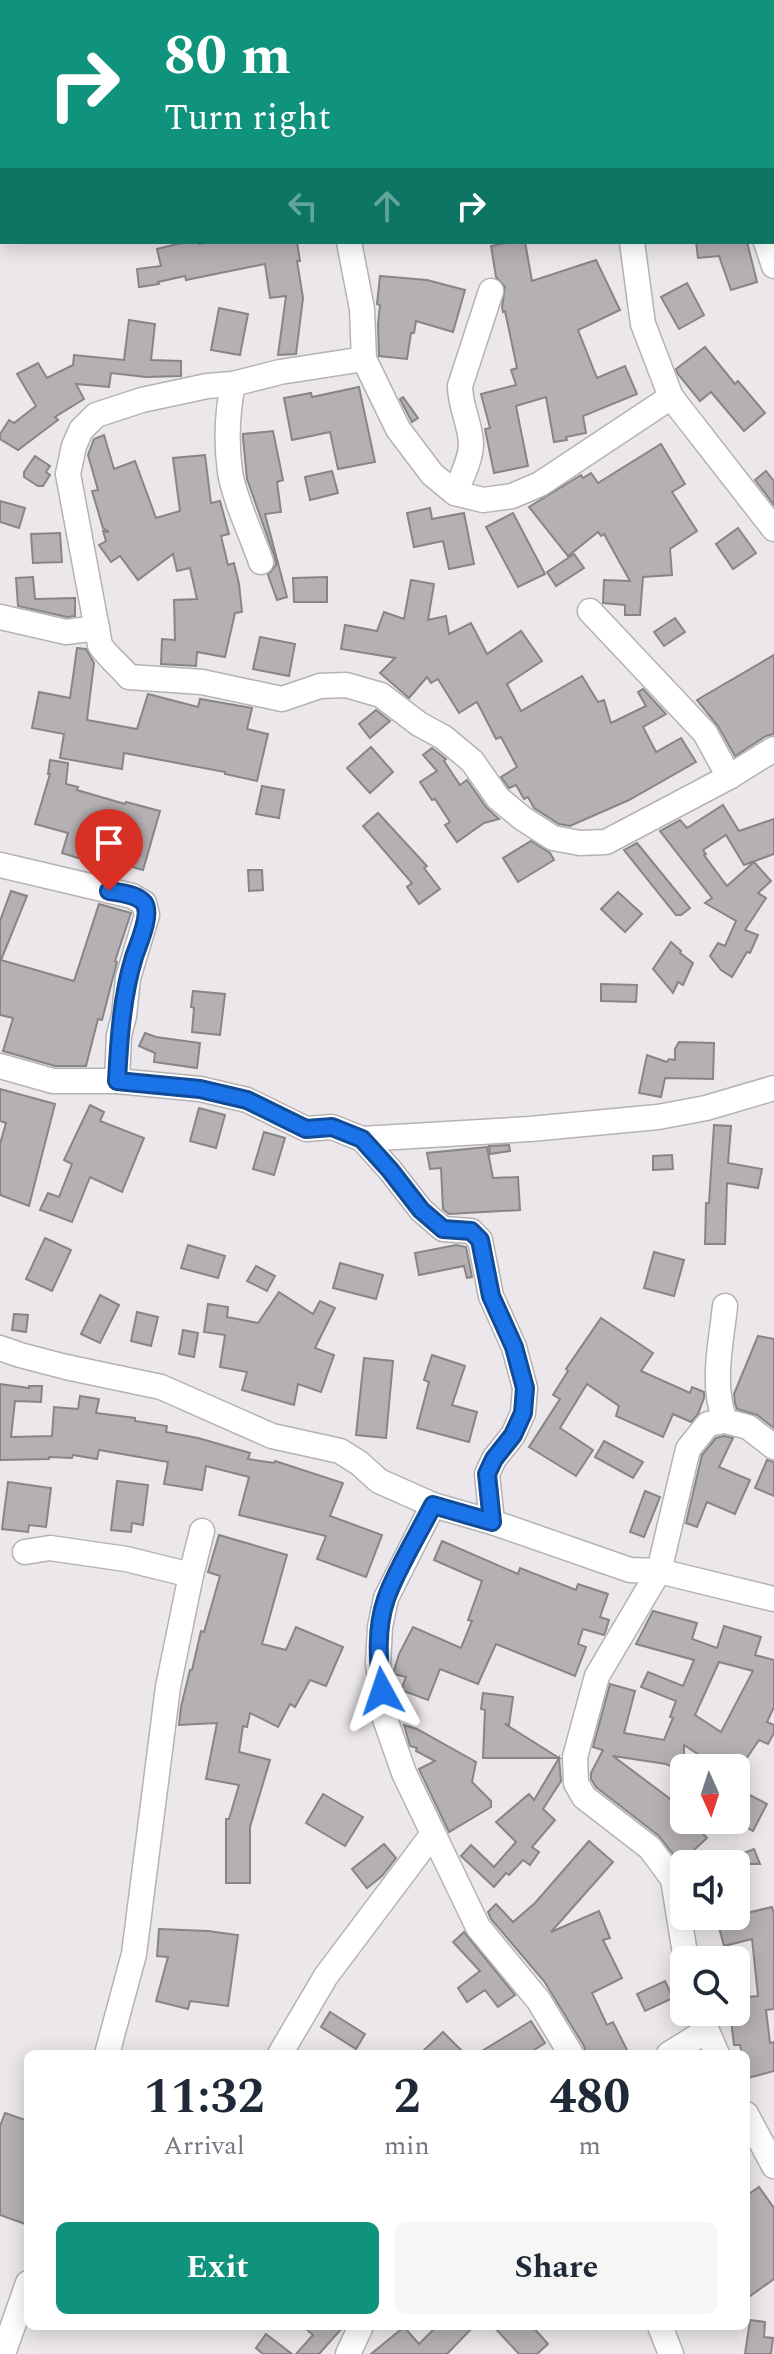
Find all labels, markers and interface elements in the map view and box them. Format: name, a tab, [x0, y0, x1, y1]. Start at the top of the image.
text: 80 m	[164, 14, 291, 99]
icon: right	[32, 32, 136, 136]
text: Turn right	[164, 91, 331, 146]
icon: left	[281, 184, 325, 228]
icon: ahead	[365, 184, 409, 228]
icon: right	[449, 184, 493, 228]
pin	[75, 809, 143, 891]
icon: arrive	[87, 821, 131, 865]
position arrow	[340, 1649, 424, 1733]
north arrow	[670, 1754, 750, 1834]
map controls	[670, 1754, 750, 2026]
button: sound	[670, 1850, 750, 1930]
button: search	[670, 1946, 750, 2026]
text: 11:32	[144, 2061, 264, 2134]
text: 2	[393, 2061, 420, 2134]
text: 480	[549, 2061, 630, 2134]
text: Arrival	[164, 2126, 245, 2166]
text: min	[384, 2126, 430, 2166]
text: m	[579, 2126, 601, 2166]
button: Exit	[56, 2222, 379, 2314]
button: Share	[395, 2222, 718, 2314]

